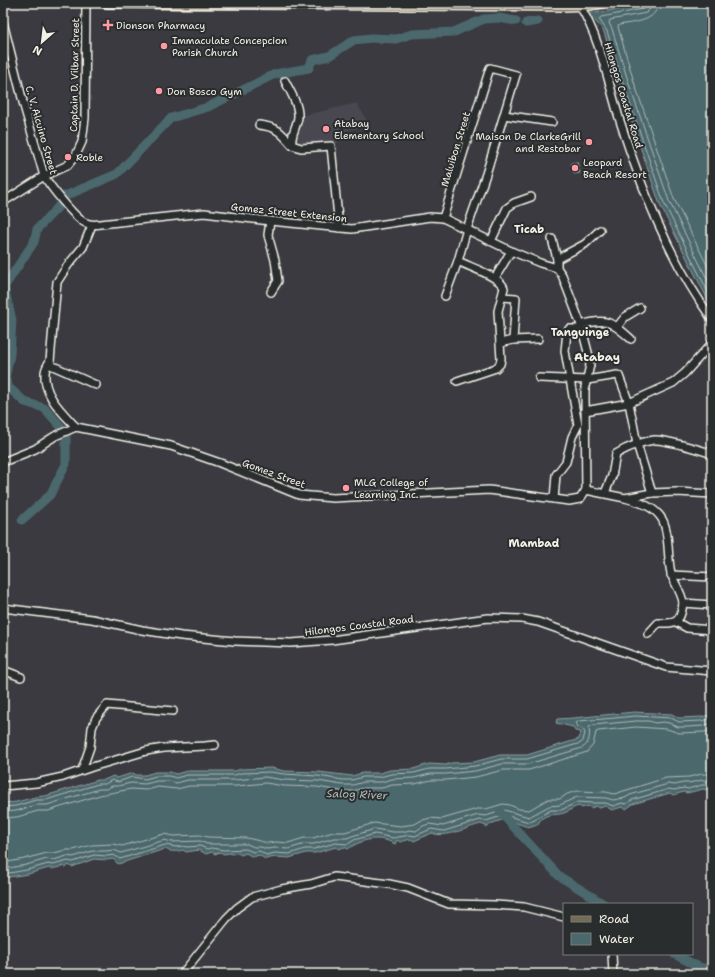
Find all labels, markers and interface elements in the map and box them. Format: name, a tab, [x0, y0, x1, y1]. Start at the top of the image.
street label: Captain D. Vilbar Street	[67, 18, 82, 132]
place label: Dionson Pharmacy	[116, 19, 206, 32]
marker: Dionson Pharmacy	[103, 20, 113, 30]
north arrow	[22, 22, 62, 62]
place label: Immaculate Concepcion Parish Church	[172, 34, 287, 59]
marker: Immaculate Concepcion Parish Church	[159, 41, 169, 51]
street label: Hilongos Coastal Road	[601, 41, 646, 150]
text: N	[30, 42, 45, 59]
street label: C. V. Alcuino Street	[23, 84, 60, 176]
place label: Don Bosco Gym	[167, 85, 242, 98]
marker: Don Bosco Gym	[154, 86, 164, 96]
street label: Maluibon Street	[438, 110, 473, 188]
place label: Atabay Elementary School	[334, 117, 424, 142]
marker: Atabay Elementary School	[321, 124, 331, 134]
place label: Maison De ClarkeGrill and Restobar	[475, 130, 581, 155]
marker: Maison De ClarkeGrill and Restobar	[584, 137, 594, 147]
place label: Roble	[76, 151, 103, 164]
marker: Roble	[63, 152, 73, 162]
place label: Leopard Beach Resort	[583, 156, 647, 181]
marker: Leopard Beach Resort	[570, 163, 580, 173]
street label: Gomez Street Extension	[230, 200, 348, 225]
district label: Ticab	[514, 222, 544, 237]
district label: Tanguinge	[551, 325, 610, 340]
district label: Atabay	[574, 349, 620, 365]
street label: Gomez Street	[240, 456, 307, 491]
place label: MLG College of Learning Inc.	[354, 476, 428, 501]
marker: MLG College of Learning Inc.	[341, 483, 351, 493]
district label: Mambad	[509, 536, 560, 551]
street label: Hilongos Coastal Road	[304, 612, 415, 639]
water label: Salog River	[326, 786, 389, 803]
legend	[563, 903, 693, 955]
text: Road	[599, 911, 630, 927]
text: Water	[599, 931, 635, 947]

